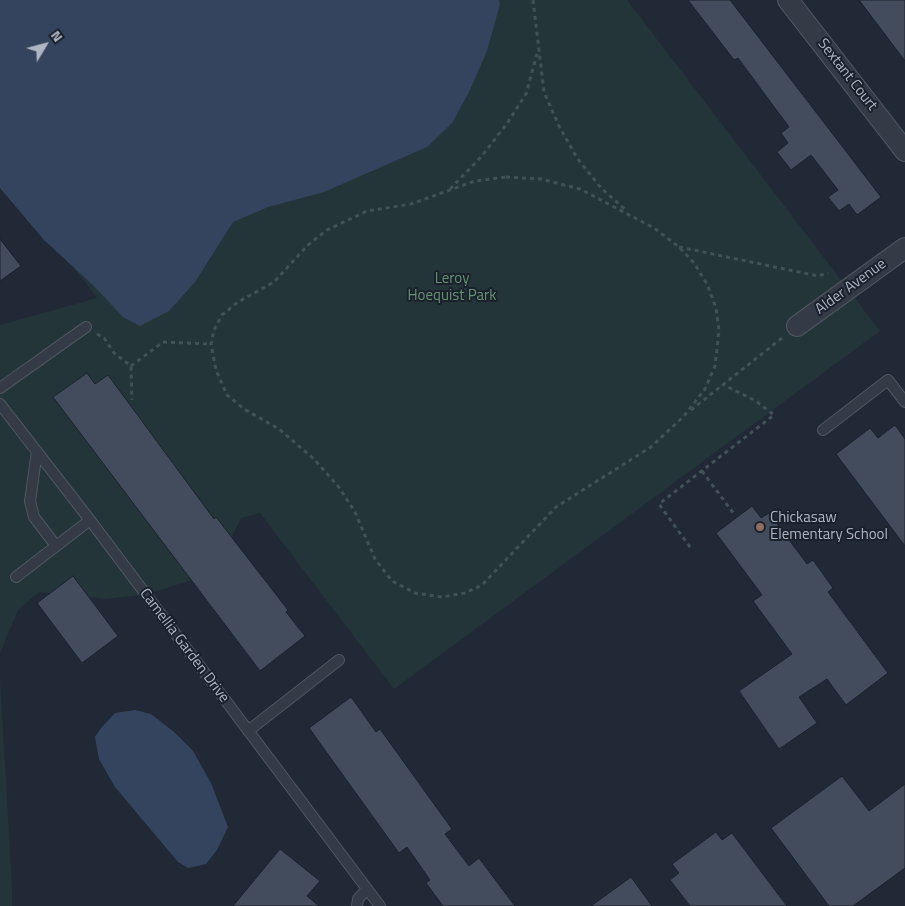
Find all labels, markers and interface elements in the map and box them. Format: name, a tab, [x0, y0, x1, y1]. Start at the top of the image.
north arrow	[20, 20, 70, 70]
text: N	[46, 25, 69, 46]
street label: Sextant Court	[813, 36, 881, 114]
street label: Alder Avenue	[812, 255, 890, 319]
park label: Leroy Hoequist Park	[408, 270, 496, 305]
place label: Chickasaw Elementary School	[770, 509, 888, 544]
marker: Chickasaw Elementary School	[754, 521, 766, 533]
street label: Camellia Garden Drive	[135, 585, 233, 707]

